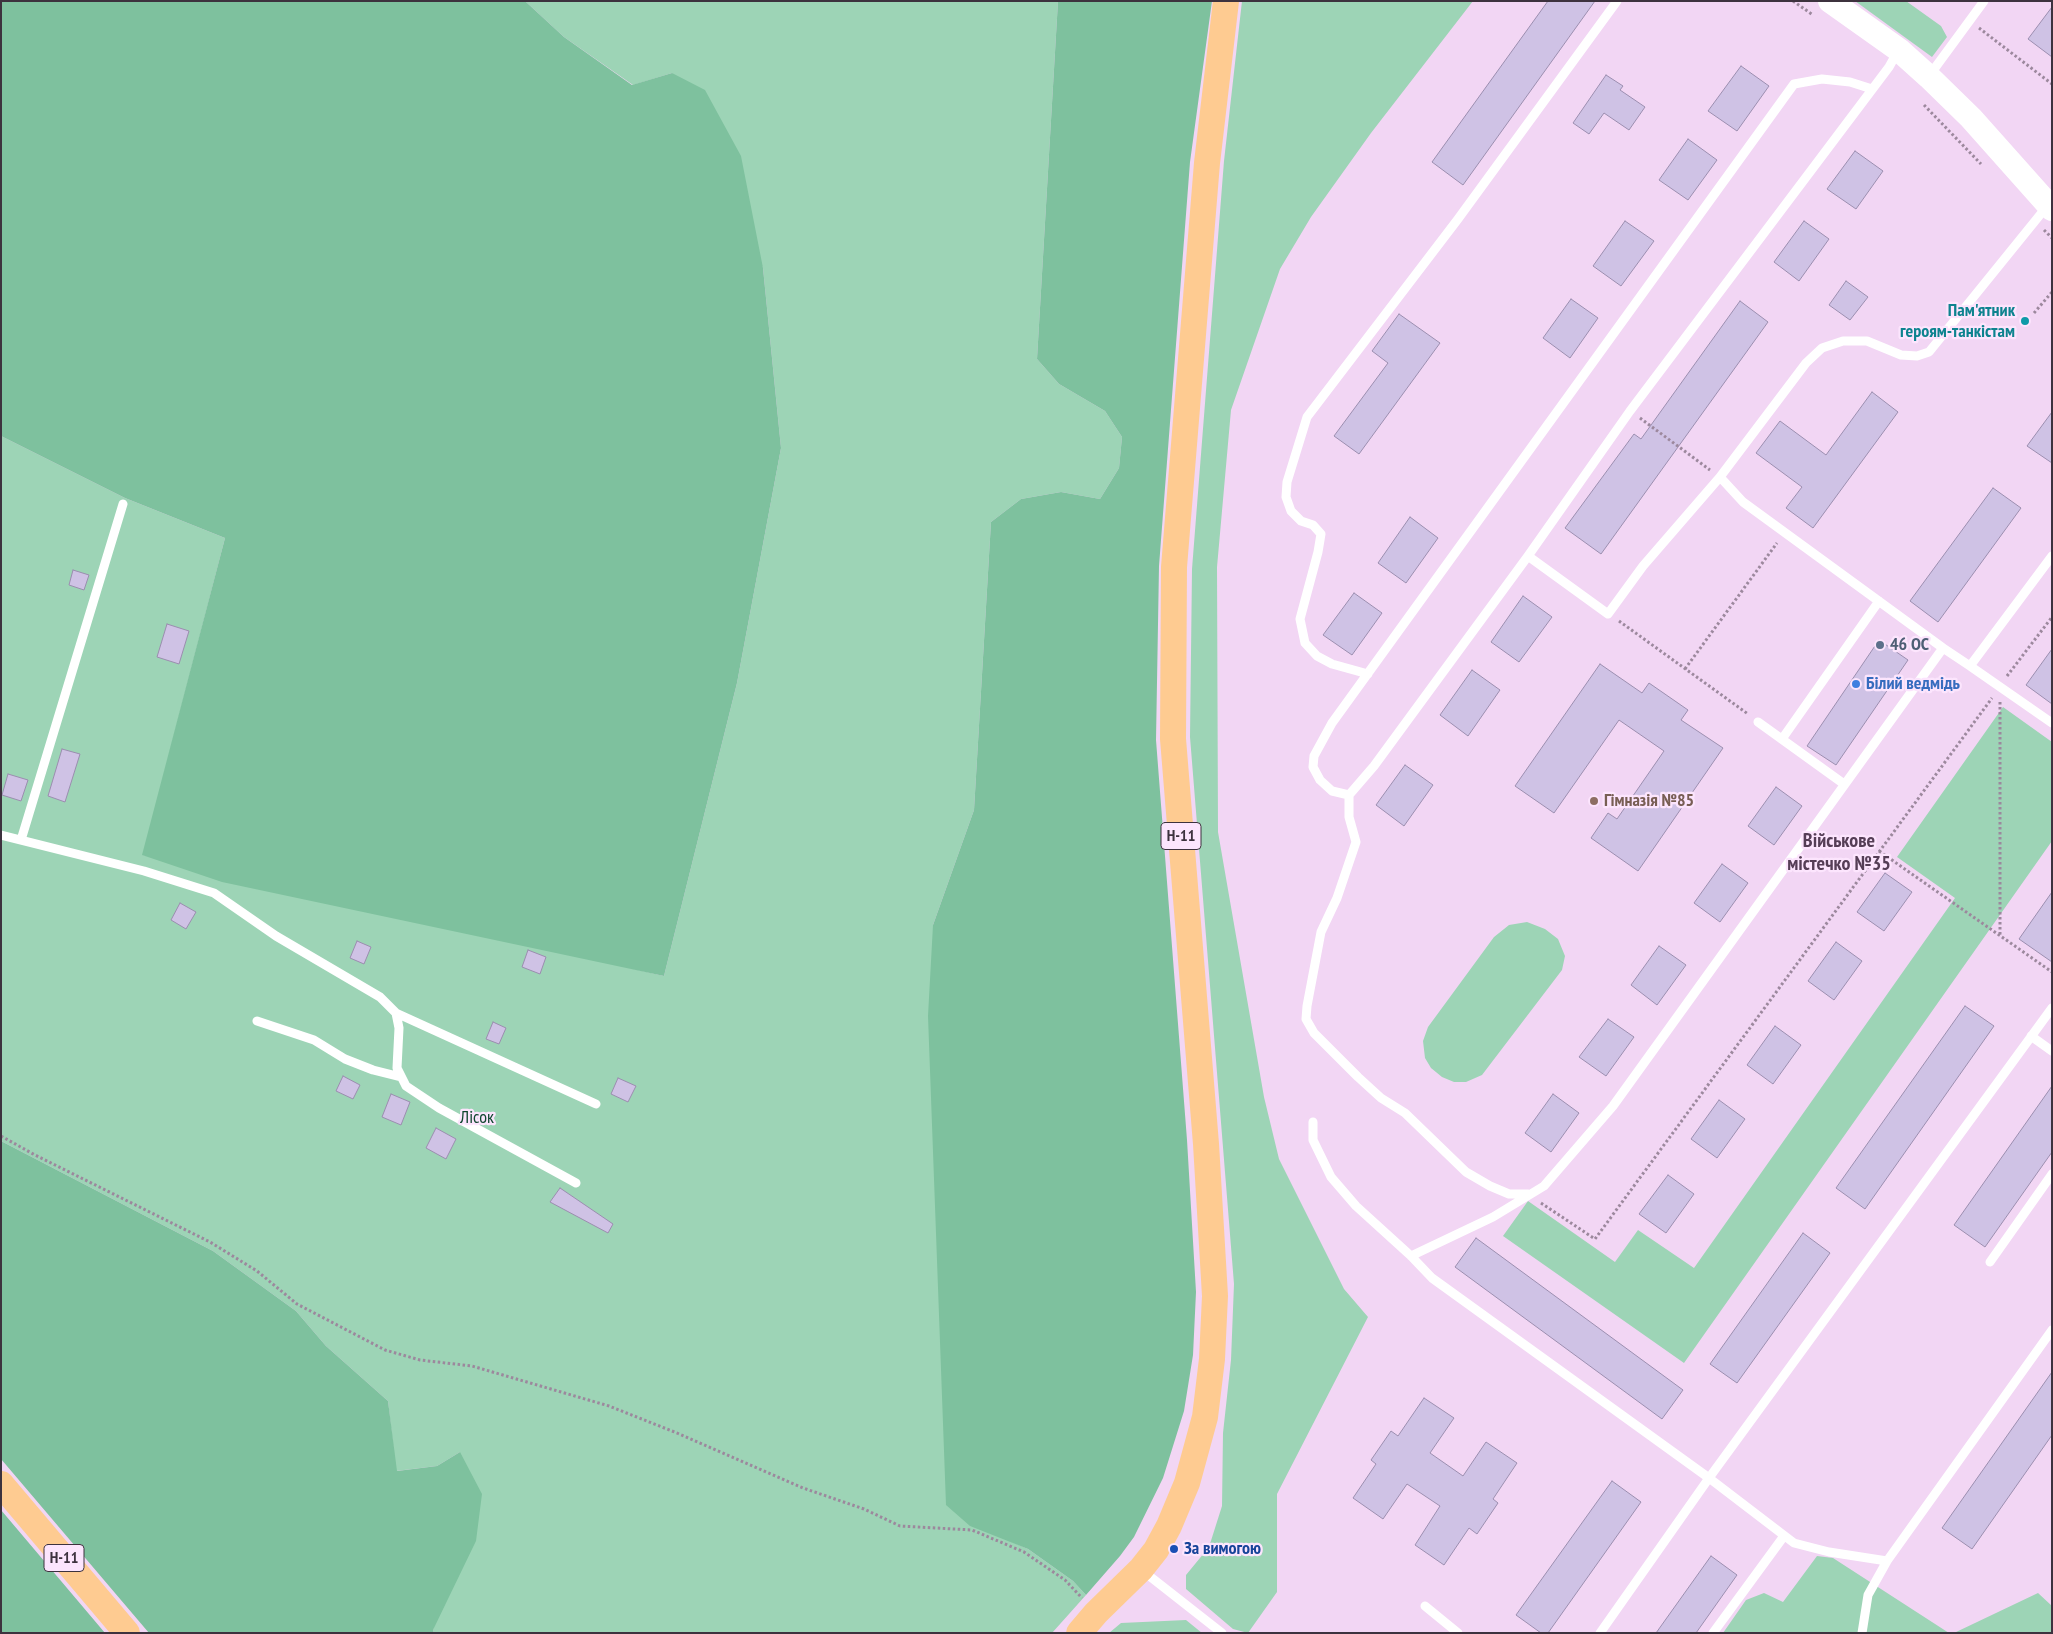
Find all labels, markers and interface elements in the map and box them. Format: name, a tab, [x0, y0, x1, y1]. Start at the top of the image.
place label: Пам'ятник героям-танкістам	[1900, 300, 2015, 342]
marker: Пам'ятник героям-танкістам	[2019, 315, 2031, 327]
place label: 46 ОС	[1890, 634, 1929, 656]
marker: 46 ОС	[1874, 639, 1886, 651]
place label: Білий ведмідь	[1866, 673, 1960, 695]
marker: Білий ведмідь	[1850, 678, 1862, 690]
place label: Гімназія №85	[1604, 790, 1694, 812]
marker: Гімназія №85	[1588, 795, 1600, 807]
road number: Н-11	[1161, 822, 1201, 849]
district label: Військове містечко №35	[1787, 829, 1891, 876]
park label: Лісок	[460, 1107, 494, 1129]
place label: За вимогою	[1184, 1538, 1261, 1560]
marker: За вимогою	[1168, 1543, 1180, 1555]
road number: Н-11	[44, 1545, 84, 1572]

